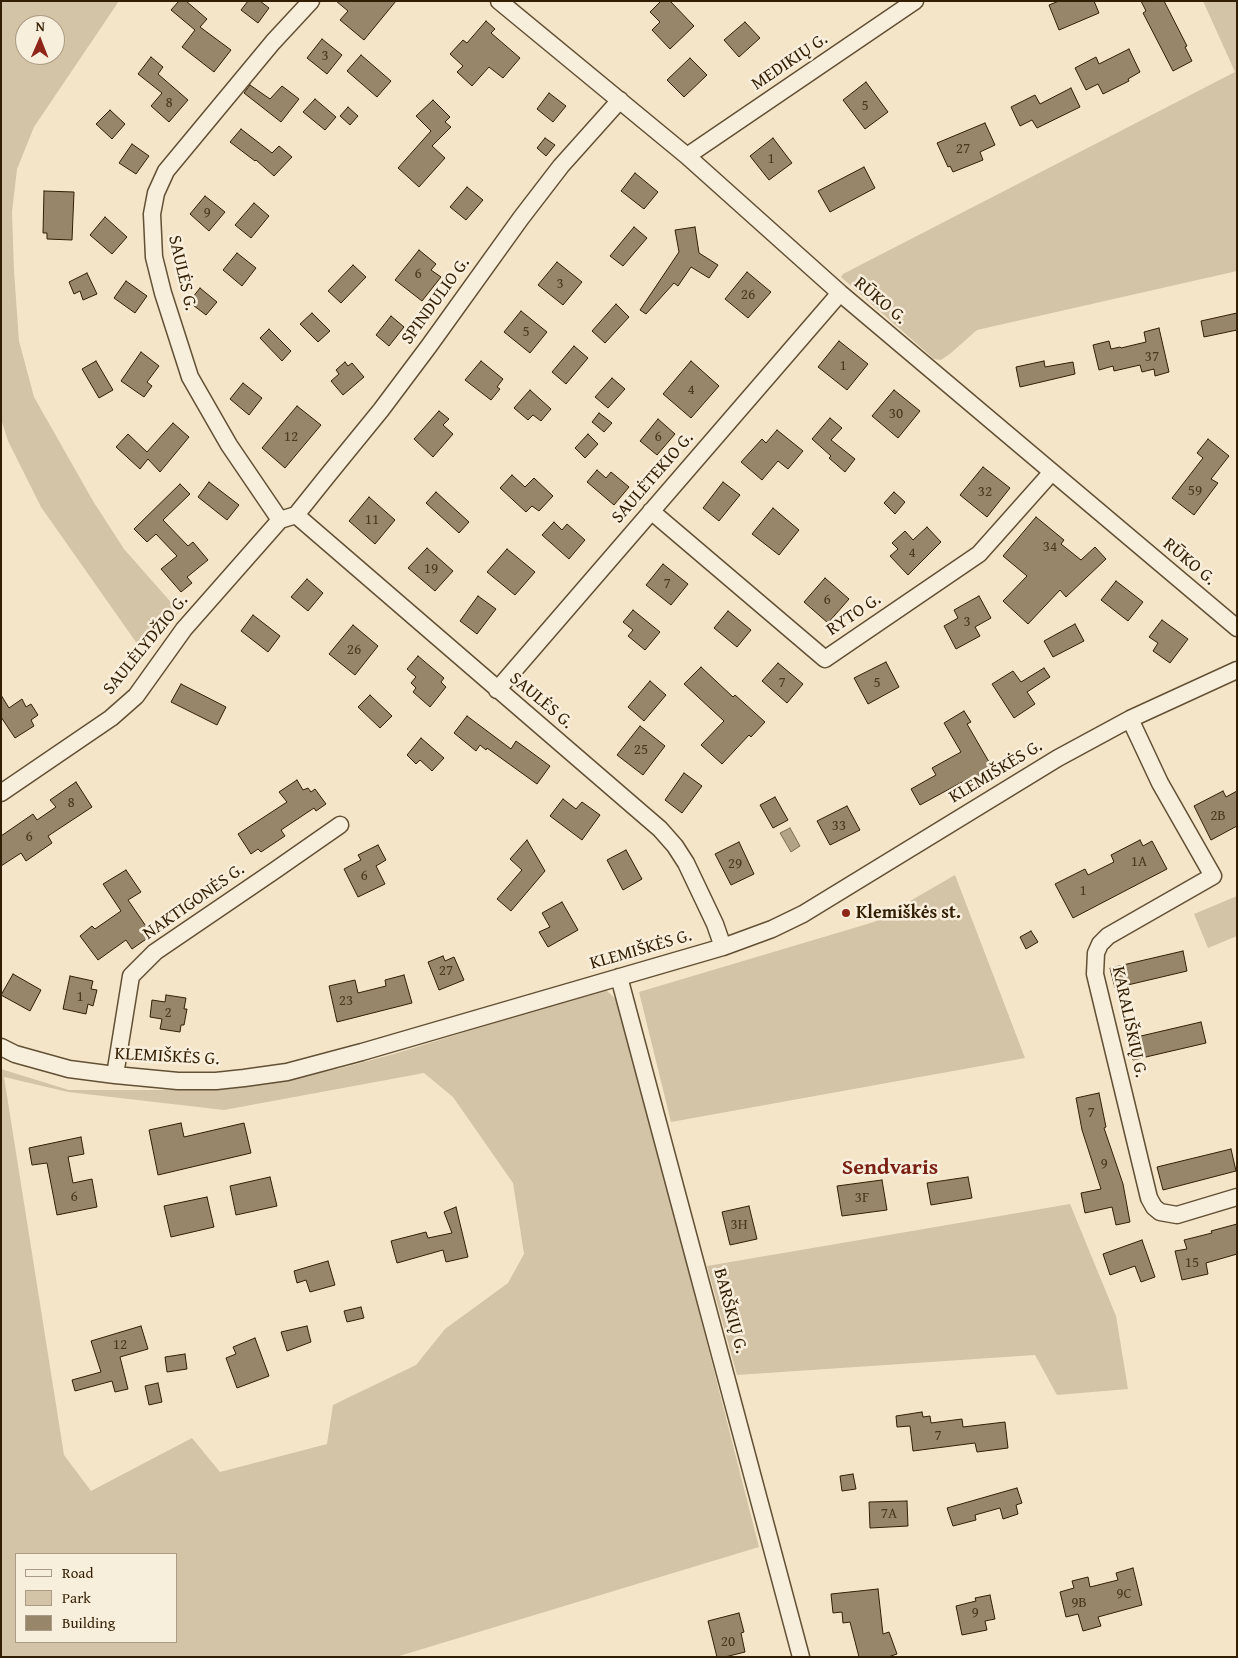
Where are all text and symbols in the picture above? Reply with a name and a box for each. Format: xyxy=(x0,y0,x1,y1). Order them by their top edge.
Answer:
north arrow xyxy=(15,15,65,65)
text: N xyxy=(35,16,45,36)
street label: MEDIKIŲ G. xyxy=(748,29,832,95)
house number: 3 xyxy=(321,47,329,65)
house number: 8 xyxy=(165,94,173,112)
house number: 5 xyxy=(861,97,869,115)
house number: 27 xyxy=(956,140,970,158)
house number: 1 xyxy=(767,150,775,168)
house number: 9 xyxy=(203,204,211,222)
street label: SAULĖS G. xyxy=(163,233,201,313)
street label: SPINDULIO G. xyxy=(397,253,475,349)
house number: 6 xyxy=(414,265,422,283)
street label: RŪKO G. xyxy=(849,273,911,329)
house number: 3 xyxy=(556,275,564,293)
house number: 26 xyxy=(741,286,755,304)
house number: 5 xyxy=(522,323,530,341)
house number: 37 xyxy=(1145,348,1159,366)
house number: 1 xyxy=(839,357,847,375)
house number: 4 xyxy=(687,381,695,399)
house number: 30 xyxy=(889,405,903,423)
house number: 12 xyxy=(284,428,298,446)
street label: SAULĖTEKIO G. xyxy=(607,428,699,528)
house number: 6 xyxy=(654,428,662,446)
house number: 59 xyxy=(1188,482,1202,500)
house number: 32 xyxy=(978,483,992,501)
house number: 11 xyxy=(365,511,379,529)
street label: RŪKO G. xyxy=(1158,534,1220,590)
house number: 34 xyxy=(1043,538,1057,556)
house number: 4 xyxy=(908,544,916,562)
house number: 19 xyxy=(424,560,438,578)
house number: 7 xyxy=(663,575,671,593)
street label: RYTO G. xyxy=(823,589,885,641)
street label: SAULĖLYDŽIO G. xyxy=(99,590,193,700)
house number: 6 xyxy=(823,591,831,609)
house number: 3 xyxy=(963,613,971,631)
house number: 26 xyxy=(347,641,361,659)
street label: SAULĖS G. xyxy=(505,668,577,734)
house number: 7 xyxy=(778,674,786,692)
house number: 5 xyxy=(873,674,881,692)
street label: KLEMIŠKĖS G. xyxy=(945,736,1047,808)
house number: 25 xyxy=(634,741,648,759)
house number: 8 xyxy=(67,794,75,812)
house number: 2B xyxy=(1210,807,1226,825)
house number: 33 xyxy=(832,817,846,835)
house number: 6 xyxy=(25,828,33,846)
house number: 1A xyxy=(1131,853,1147,871)
house number: 29 xyxy=(728,855,742,873)
street label: NAKTIGONĖS G. xyxy=(139,859,249,945)
house number: 6 xyxy=(360,867,368,885)
house number: 1 xyxy=(1079,882,1087,900)
place label: Klemiškės st. xyxy=(856,902,961,924)
marker: Klemiškės st. xyxy=(840,907,852,919)
street label: KLEMIŠKĖS G. xyxy=(588,925,694,975)
house number: 27 xyxy=(439,962,453,980)
street label: KARALIŠKIŲ G. xyxy=(1107,965,1151,1079)
house number: 1 xyxy=(76,988,84,1006)
house number: 23 xyxy=(339,992,353,1010)
house number: 2 xyxy=(164,1004,172,1022)
street label: KLEMIŠKĖS G. xyxy=(114,1043,220,1071)
house number: 7 xyxy=(1087,1104,1095,1122)
district label: Sendvaris xyxy=(842,1155,938,1181)
house number: 9 xyxy=(1100,1155,1108,1173)
house number: 6 xyxy=(70,1188,78,1206)
house number: 3F xyxy=(855,1189,869,1207)
house number: 3H xyxy=(730,1216,748,1234)
house number: 15 xyxy=(1185,1254,1199,1272)
street label: BARŠKIŲ G. xyxy=(708,1266,752,1356)
house number: 12 xyxy=(113,1336,127,1354)
house number: 7 xyxy=(934,1427,942,1445)
house number: 7A xyxy=(881,1505,897,1523)
legend xyxy=(15,1553,178,1643)
text: Road xyxy=(62,1562,93,1583)
house number: 9C xyxy=(1116,1585,1132,1603)
text: Park xyxy=(62,1587,91,1608)
house number: 9B xyxy=(1071,1594,1087,1612)
house number: 9 xyxy=(971,1604,979,1622)
text: Building xyxy=(62,1612,115,1633)
house number: 20 xyxy=(721,1633,735,1651)

